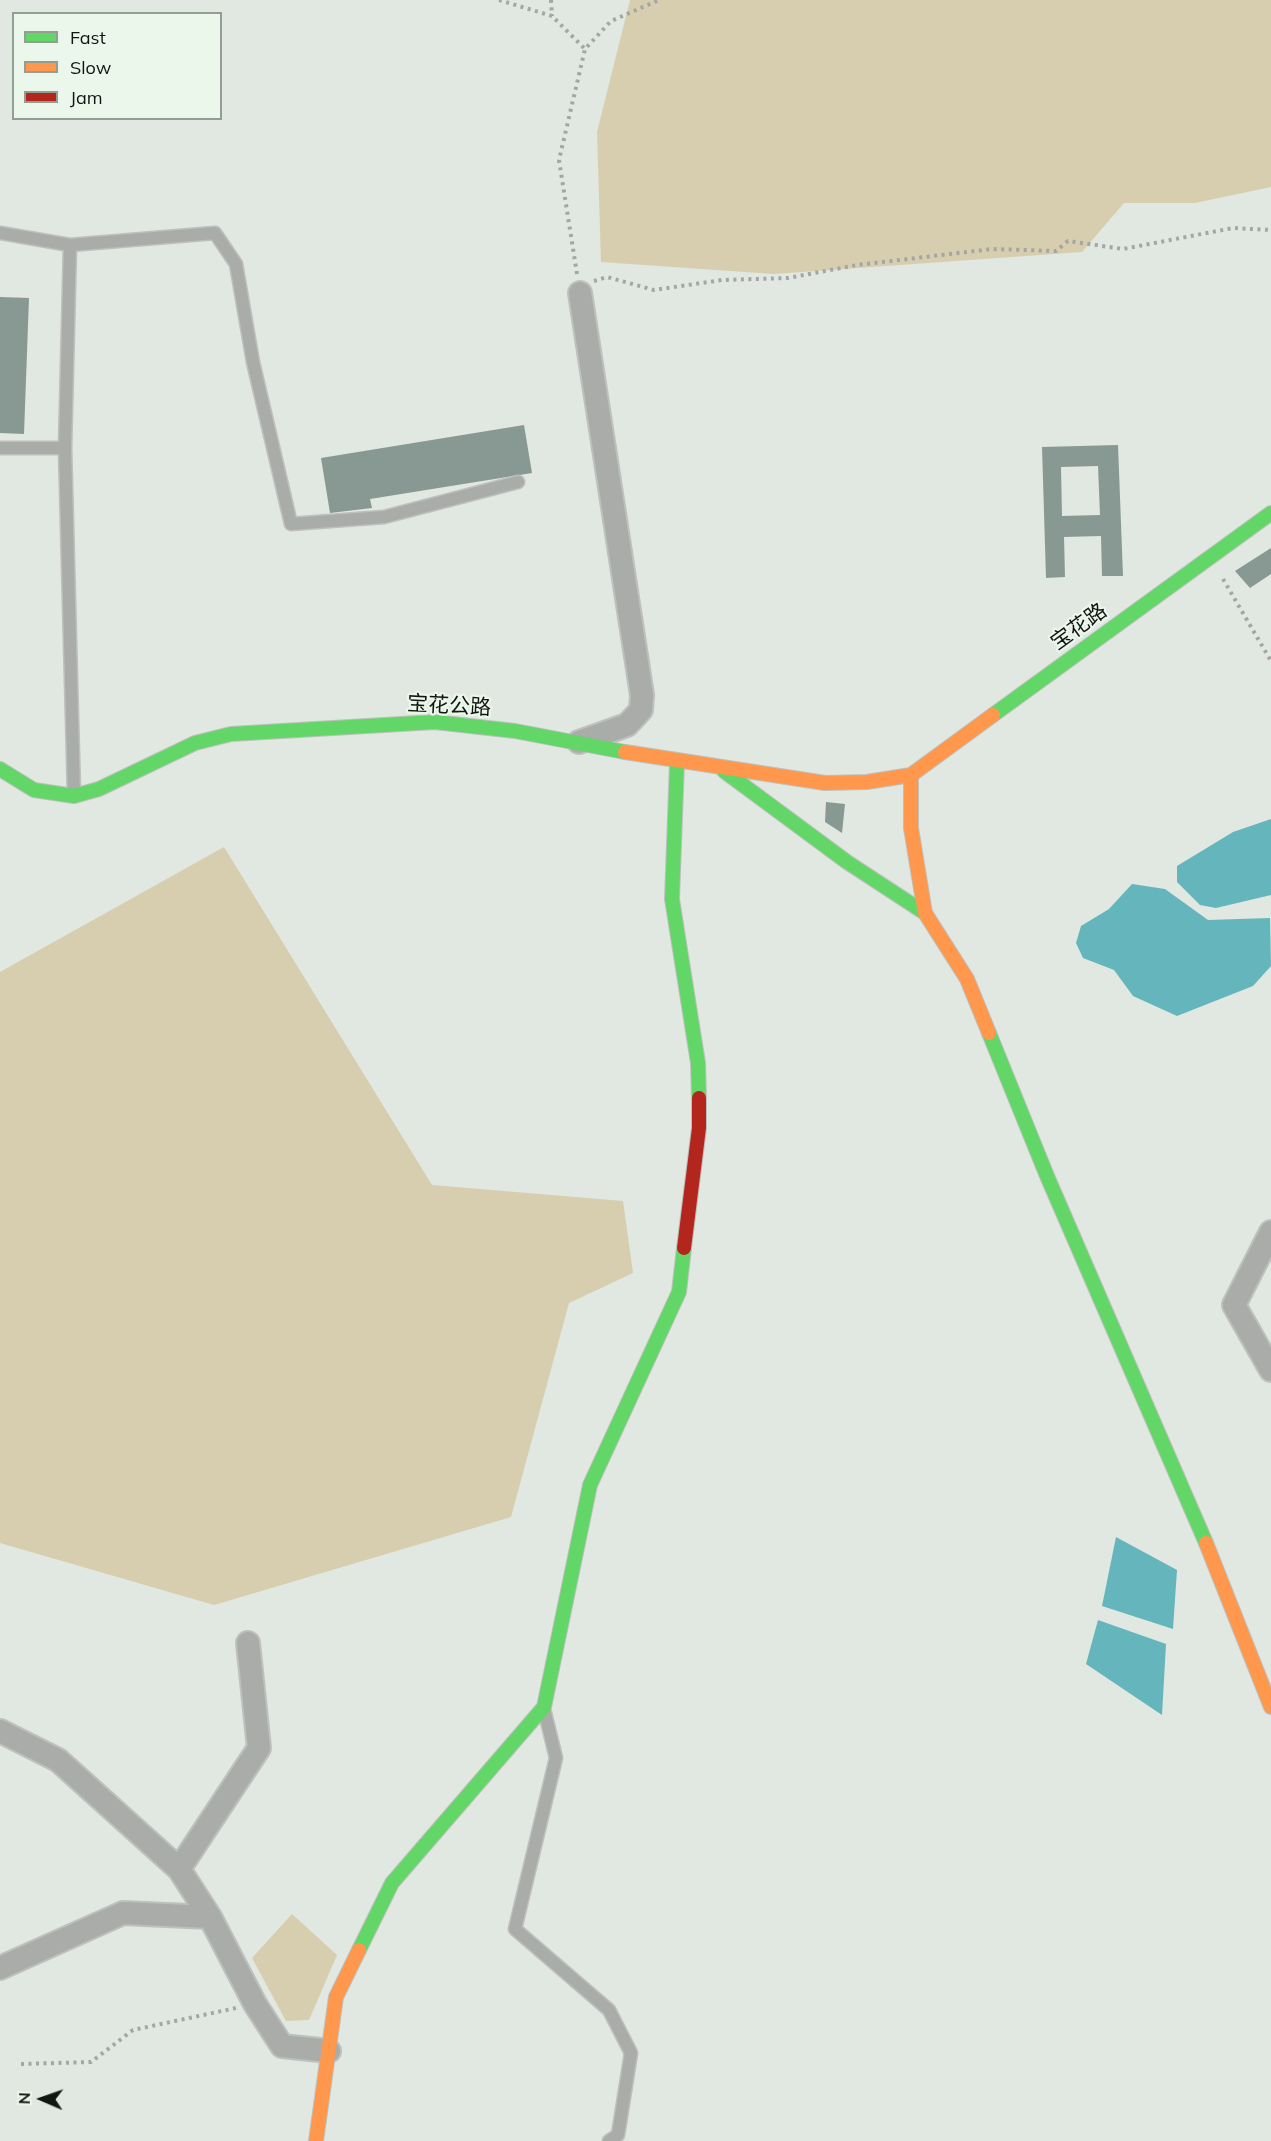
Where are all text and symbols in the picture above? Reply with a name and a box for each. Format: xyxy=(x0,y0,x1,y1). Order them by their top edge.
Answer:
legend xyxy=(12,12,222,120)
text: Fast xyxy=(70,26,106,49)
text: Slow xyxy=(70,56,111,79)
text: Jam xyxy=(70,86,103,109)
street label: 宝花路 xyxy=(1046,598,1112,656)
street label: 宝花公路 xyxy=(406,691,492,721)
north arrow xyxy=(12,2069,72,2129)
text: N xyxy=(14,2092,34,2105)

